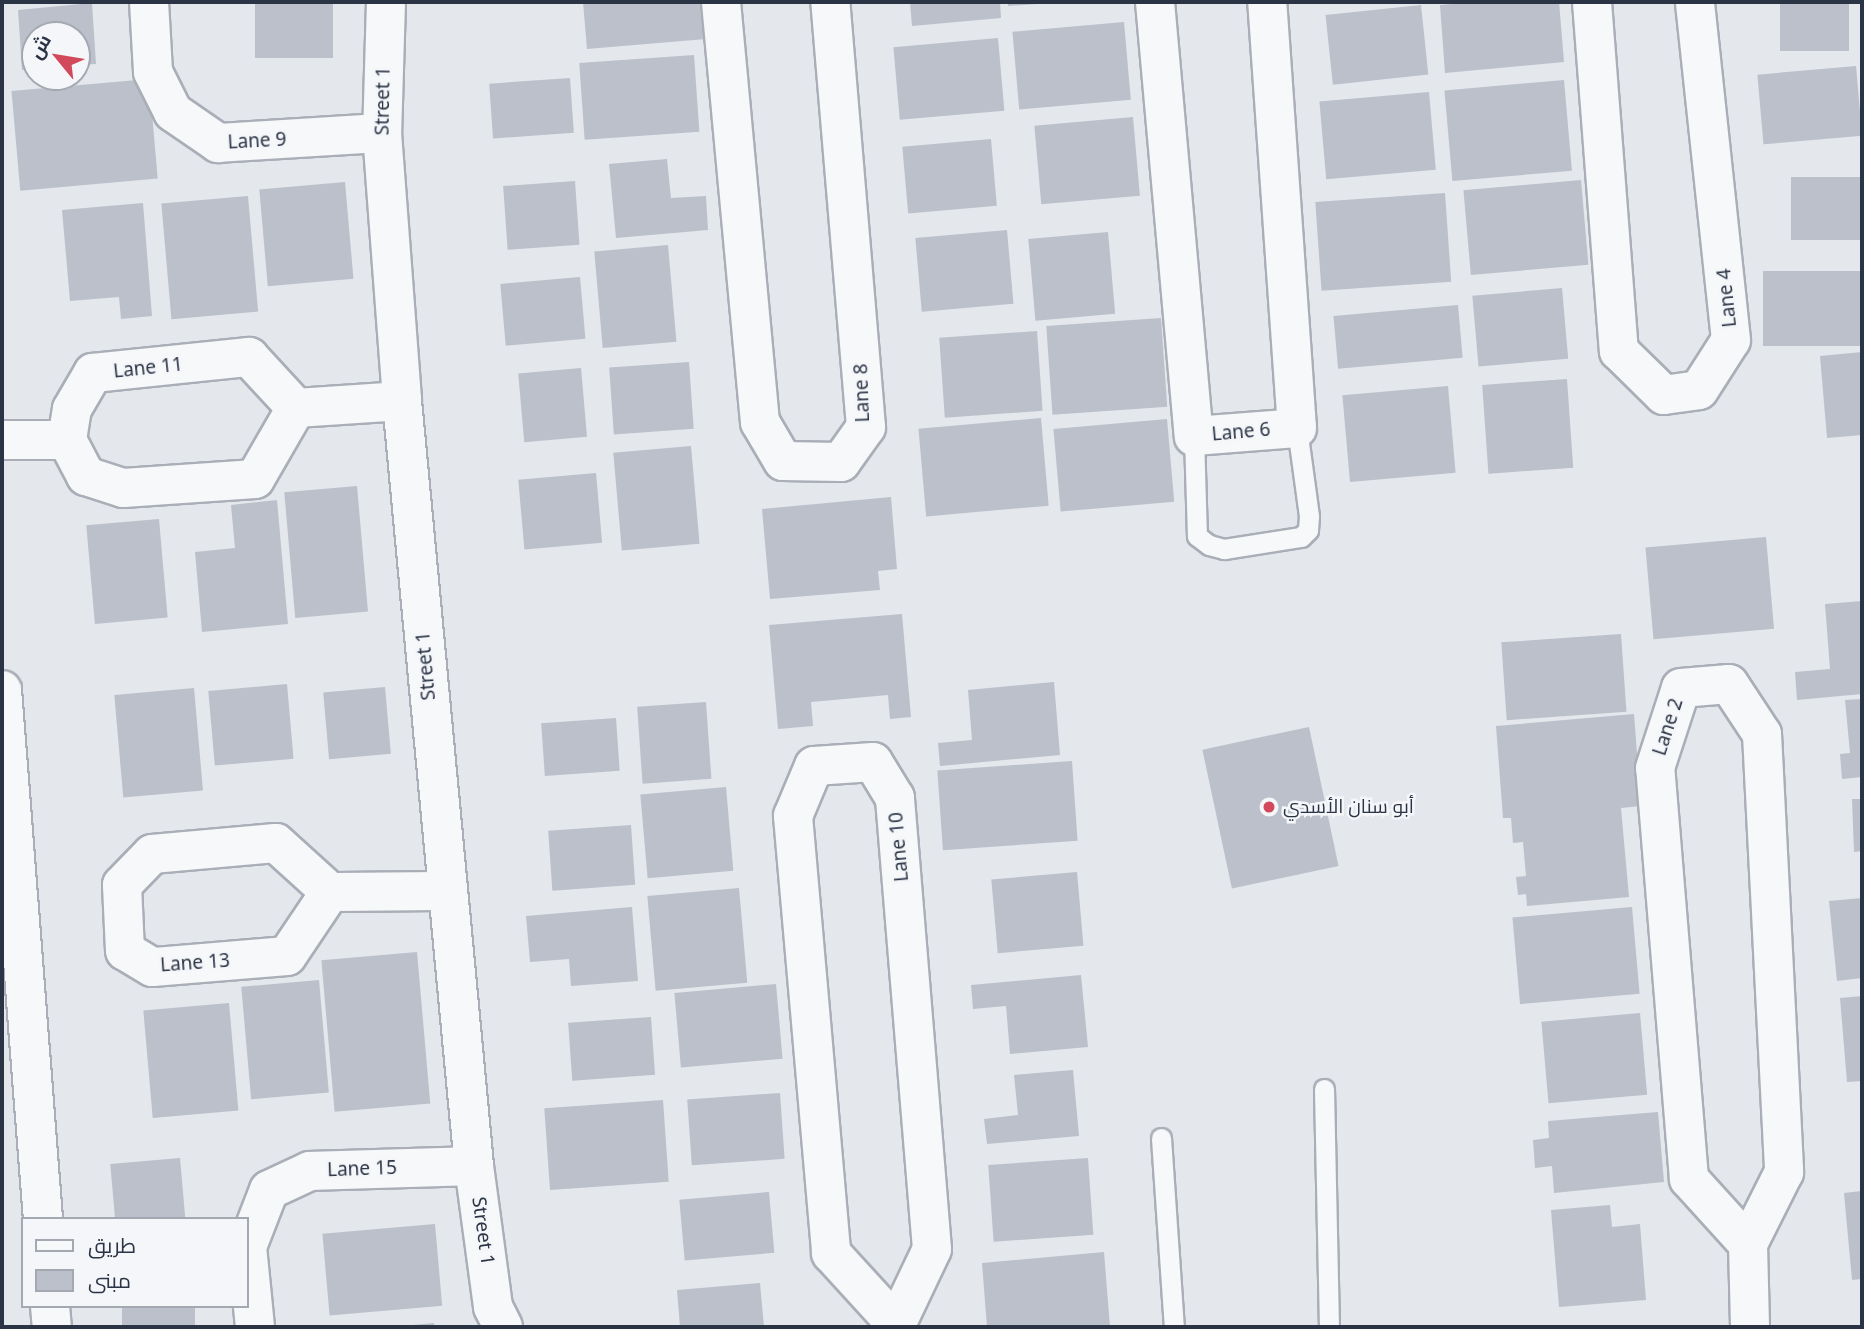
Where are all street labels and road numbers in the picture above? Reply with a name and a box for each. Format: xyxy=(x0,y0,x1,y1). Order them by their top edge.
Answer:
street label: Street 1 xyxy=(371,66,395,136)
street label: Lane 9 xyxy=(227,128,287,154)
street label: Lane 4 xyxy=(1713,268,1741,328)
street label: Lane 11 xyxy=(112,353,184,383)
street label: Lane 8 xyxy=(850,363,874,423)
street label: Lane 6 xyxy=(1211,418,1271,446)
street label: Street 1 xyxy=(412,631,440,701)
street label: Lane 2 xyxy=(1648,695,1688,759)
street label: Lane 10 xyxy=(885,811,913,883)
street label: Lane 13 xyxy=(159,949,231,977)
street label: Lane 15 xyxy=(327,1156,397,1182)
street label: Street 1 xyxy=(467,1195,499,1267)

